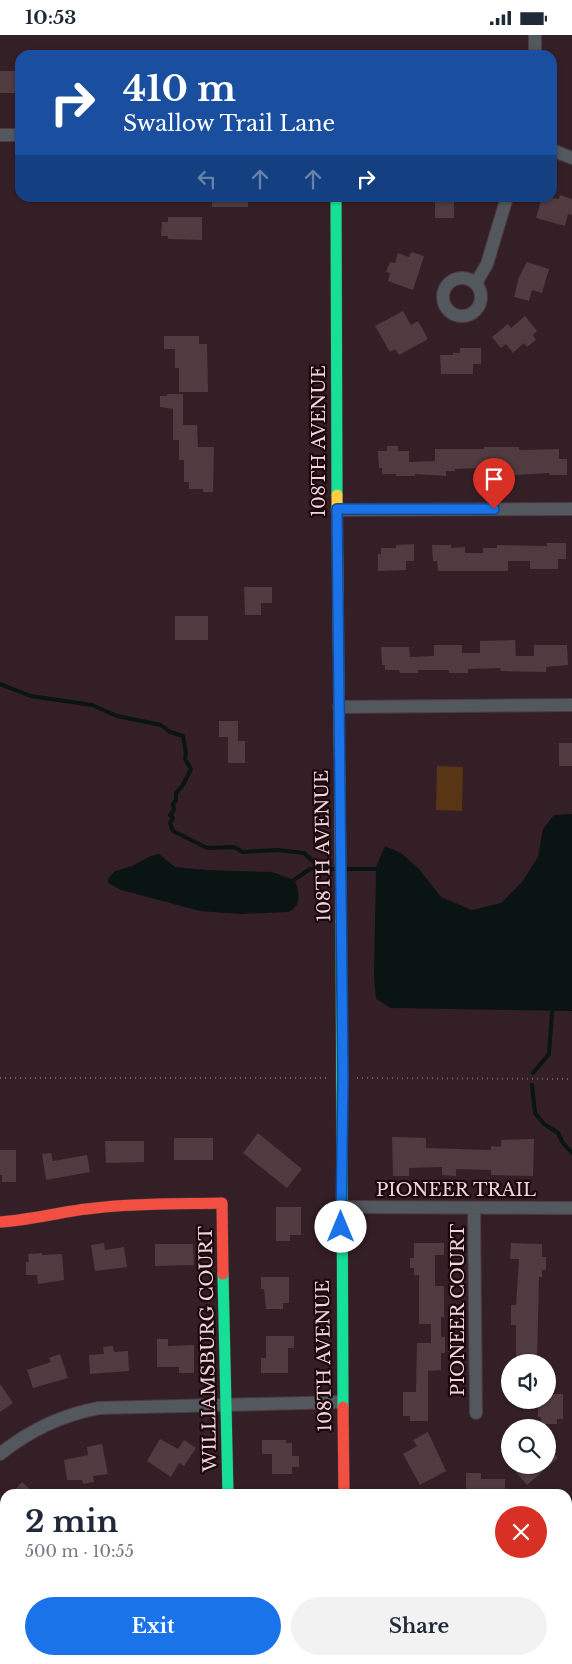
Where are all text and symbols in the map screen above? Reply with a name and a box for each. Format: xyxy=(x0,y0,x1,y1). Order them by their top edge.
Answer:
text: 10:53 xyxy=(25,6,76,29)
text: 410 m xyxy=(123,67,236,110)
icon: right xyxy=(40,70,105,135)
text: Swallow Trail Lane xyxy=(123,110,335,137)
icon: left xyxy=(193,165,221,193)
icon: ahead xyxy=(246,165,274,193)
icon: ahead xyxy=(299,165,327,193)
icon: right xyxy=(352,165,380,193)
street label: 108TH AVENUE xyxy=(308,365,330,517)
pin xyxy=(473,458,515,509)
icon: arrive xyxy=(480,465,508,493)
street label: 108TH AVENUE xyxy=(311,770,335,922)
street label: PIONEER TRAIL xyxy=(376,1179,536,1201)
position arrow xyxy=(314,1200,366,1252)
street label: PIONEER COURT xyxy=(447,1223,469,1396)
street label: WILLIAMSBURG COURT xyxy=(195,1225,221,1473)
street label: 108TH AVENUE xyxy=(312,1280,336,1432)
map controls xyxy=(501,1354,556,1474)
button: sound xyxy=(501,1354,556,1409)
button: search xyxy=(501,1419,556,1474)
text: 2 min xyxy=(25,1503,118,1540)
button: close xyxy=(495,1506,547,1558)
text: 500 m · 10:55 xyxy=(25,1541,134,1561)
button: Exit xyxy=(25,1597,281,1655)
button: Share xyxy=(291,1597,547,1655)

